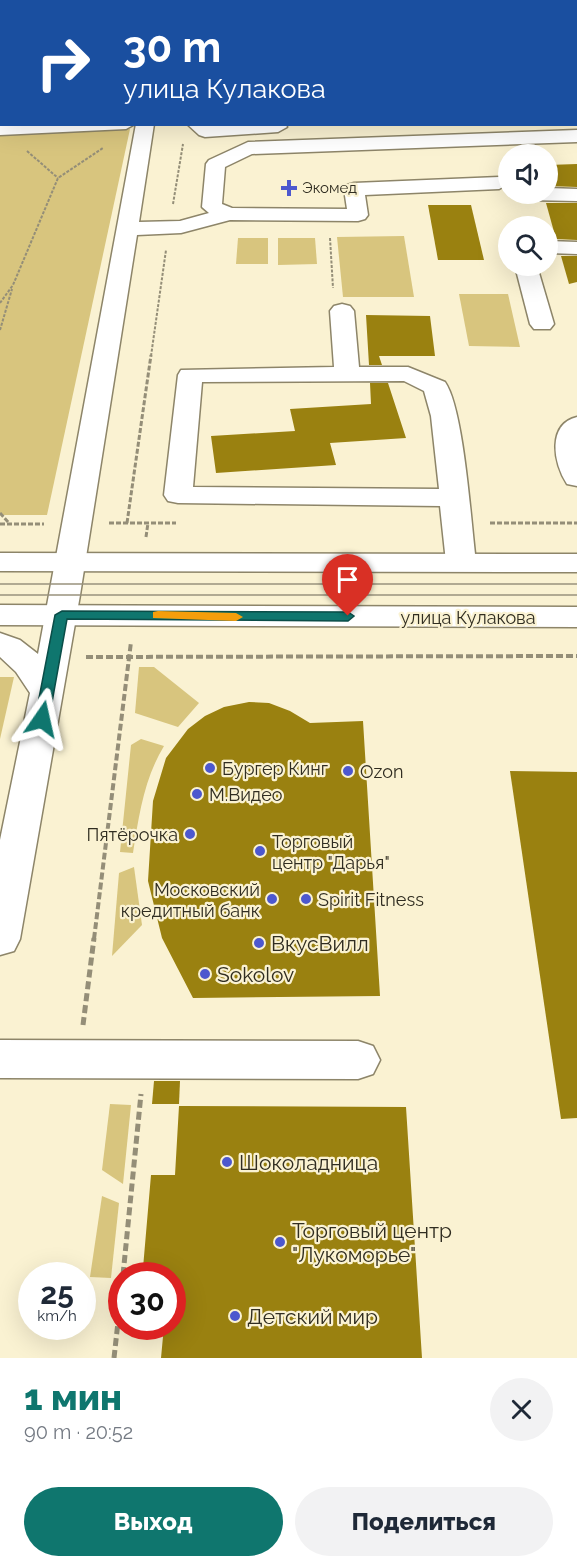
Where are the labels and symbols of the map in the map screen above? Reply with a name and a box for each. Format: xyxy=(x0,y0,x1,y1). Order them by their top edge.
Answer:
marker: Экомед xyxy=(280,179,298,197)
place label: Экомед xyxy=(302,179,357,197)
pin xyxy=(322,554,373,616)
street label: улица Кулакова xyxy=(400,607,536,628)
position arrow xyxy=(10,687,74,751)
place label: Бургер Кинг xyxy=(222,758,328,779)
marker: Бургер Кинг xyxy=(203,761,217,775)
place label: Ozon xyxy=(360,761,403,782)
marker: Ozon xyxy=(341,764,355,778)
place label: М.Видео xyxy=(209,784,283,805)
marker: М.Видео xyxy=(190,787,204,801)
place label: Пятёрочка xyxy=(86,824,178,845)
marker: Пятёрочка xyxy=(183,827,197,841)
place label: Торговый центр "Дарья" xyxy=(272,831,390,873)
marker: Торговый центр "Дарья" xyxy=(253,844,267,858)
place label: Московский кредитный банк xyxy=(121,879,260,921)
place label: Spirit Fitness xyxy=(318,889,424,910)
marker: Московский кредитный банк xyxy=(265,892,279,906)
marker: Spirit Fitness xyxy=(299,892,313,906)
place label: ВкусВилл xyxy=(271,931,369,956)
marker: ВкусВилл xyxy=(252,936,266,950)
place label: Sokolov xyxy=(217,962,294,987)
marker: Sokolov xyxy=(198,967,212,981)
place label: Шоколадница xyxy=(239,1150,378,1175)
marker: Шоколадница xyxy=(220,1155,234,1169)
place label: Торговый центр "Лукоморье" xyxy=(292,1218,452,1267)
marker: Торговый центр "Лукоморье" xyxy=(273,1235,287,1249)
speed limit sign: 30 xyxy=(108,1262,186,1340)
place label: Детский мир xyxy=(247,1304,378,1329)
marker: Детский мир xyxy=(228,1309,242,1323)

